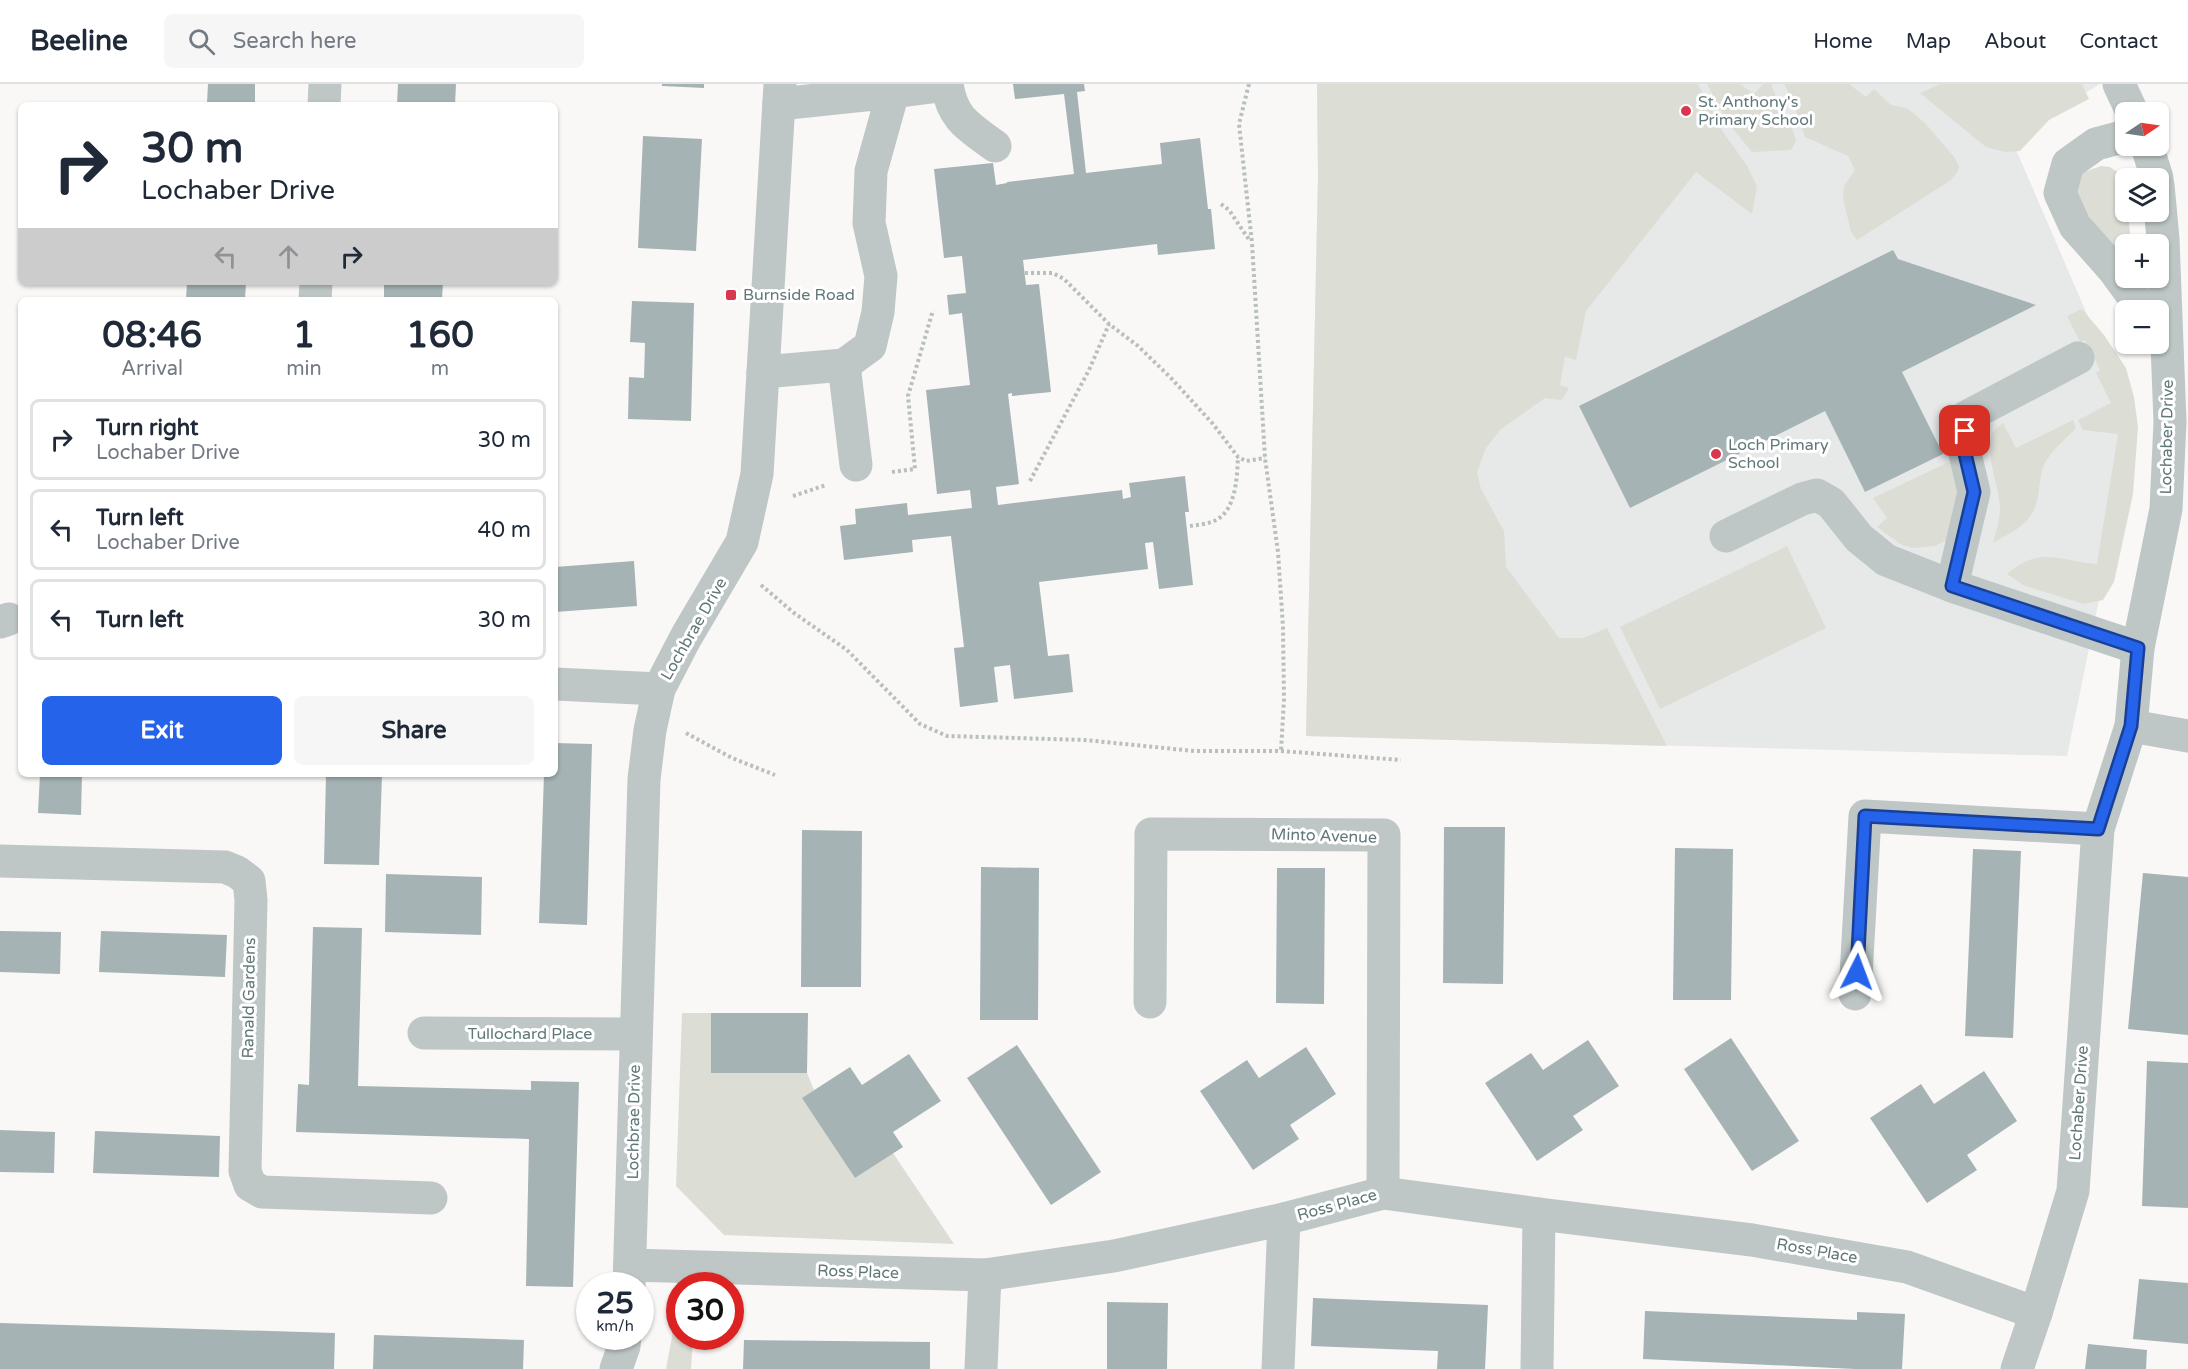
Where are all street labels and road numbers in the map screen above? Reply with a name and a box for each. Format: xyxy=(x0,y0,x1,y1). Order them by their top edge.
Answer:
street label: Lochaber Drive xyxy=(2156,379,2178,495)
street label: Lochbrae Drive xyxy=(657,574,731,684)
street label: Minto Avenue xyxy=(1271,824,1377,848)
street label: Ranald Gardens xyxy=(238,937,260,1059)
street label: Tullochard Place xyxy=(468,1024,592,1044)
street label: Lochaber Drive xyxy=(2065,1045,2093,1161)
street label: Lochbrae Drive xyxy=(623,1064,645,1180)
street label: Ross Place xyxy=(1295,1185,1379,1225)
street label: Ross Place xyxy=(1775,1234,1859,1268)
street label: Ross Place xyxy=(817,1261,899,1283)

